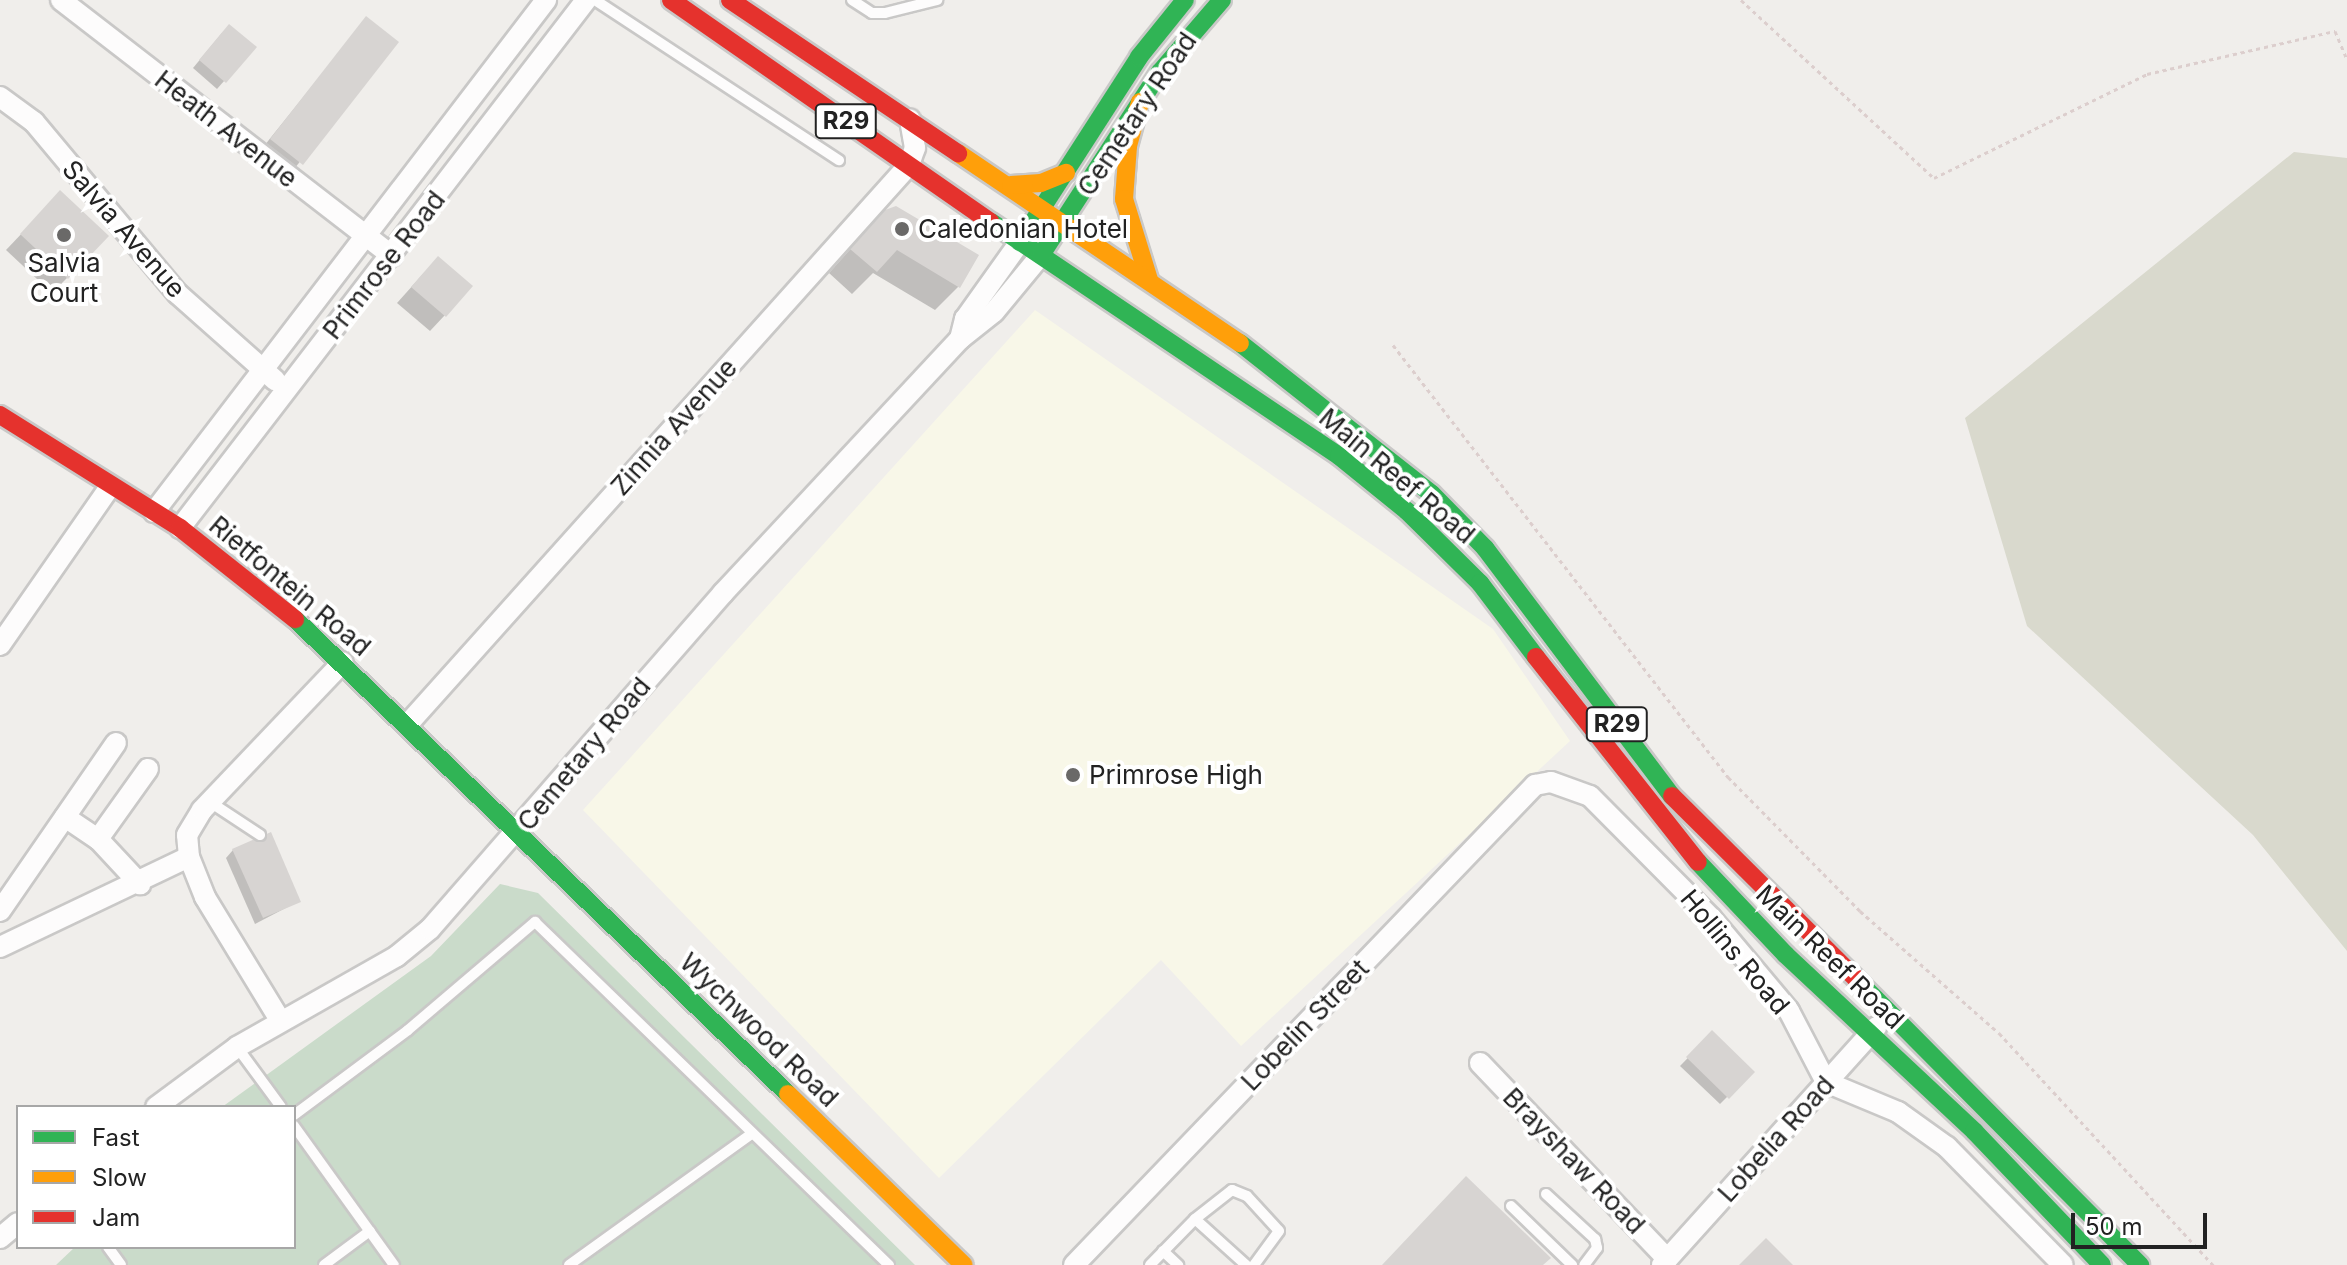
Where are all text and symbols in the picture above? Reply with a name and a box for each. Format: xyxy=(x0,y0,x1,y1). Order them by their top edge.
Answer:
street label: Cemetary Road xyxy=(1071,26,1203,202)
street label: Heath Avenue xyxy=(149,64,303,194)
road number: R29 xyxy=(814,101,878,141)
street label: Salvia Avenue xyxy=(56,154,192,304)
street label: Primrose Road xyxy=(316,185,452,345)
place label: Caledonian Hotel xyxy=(918,213,1128,245)
marker: Caledonian Hotel xyxy=(893,220,911,238)
marker: Salvia Court xyxy=(55,226,73,244)
place label: Salvia Court xyxy=(27,247,101,308)
street label: Zinnia Avenue xyxy=(605,352,743,502)
street label: Main Reef Road xyxy=(1313,402,1481,550)
street label: Rietfontein Road xyxy=(203,509,377,663)
street label: Cemetary Road xyxy=(511,671,657,837)
road number: R29 xyxy=(1585,704,1649,744)
place label: Primrose High xyxy=(1089,759,1263,791)
marker: Primrose High xyxy=(1064,766,1082,784)
street label: Main Reef Road xyxy=(1750,879,1910,1035)
street label: Hollins Road xyxy=(1674,883,1796,1021)
street label: Wychwood Road xyxy=(673,947,845,1113)
street label: Lobelin Street xyxy=(1235,953,1375,1097)
street label: Lobelia Road xyxy=(1711,1070,1841,1208)
street label: Brayshaw Road xyxy=(1497,1082,1651,1240)
legend xyxy=(16,1105,296,1249)
text: Fast xyxy=(92,1123,140,1152)
text: Slow xyxy=(92,1163,147,1192)
scale bar xyxy=(2075,1197,2211,1247)
text: Jam xyxy=(92,1203,140,1232)
text: 50 m xyxy=(2085,1212,2143,1241)

